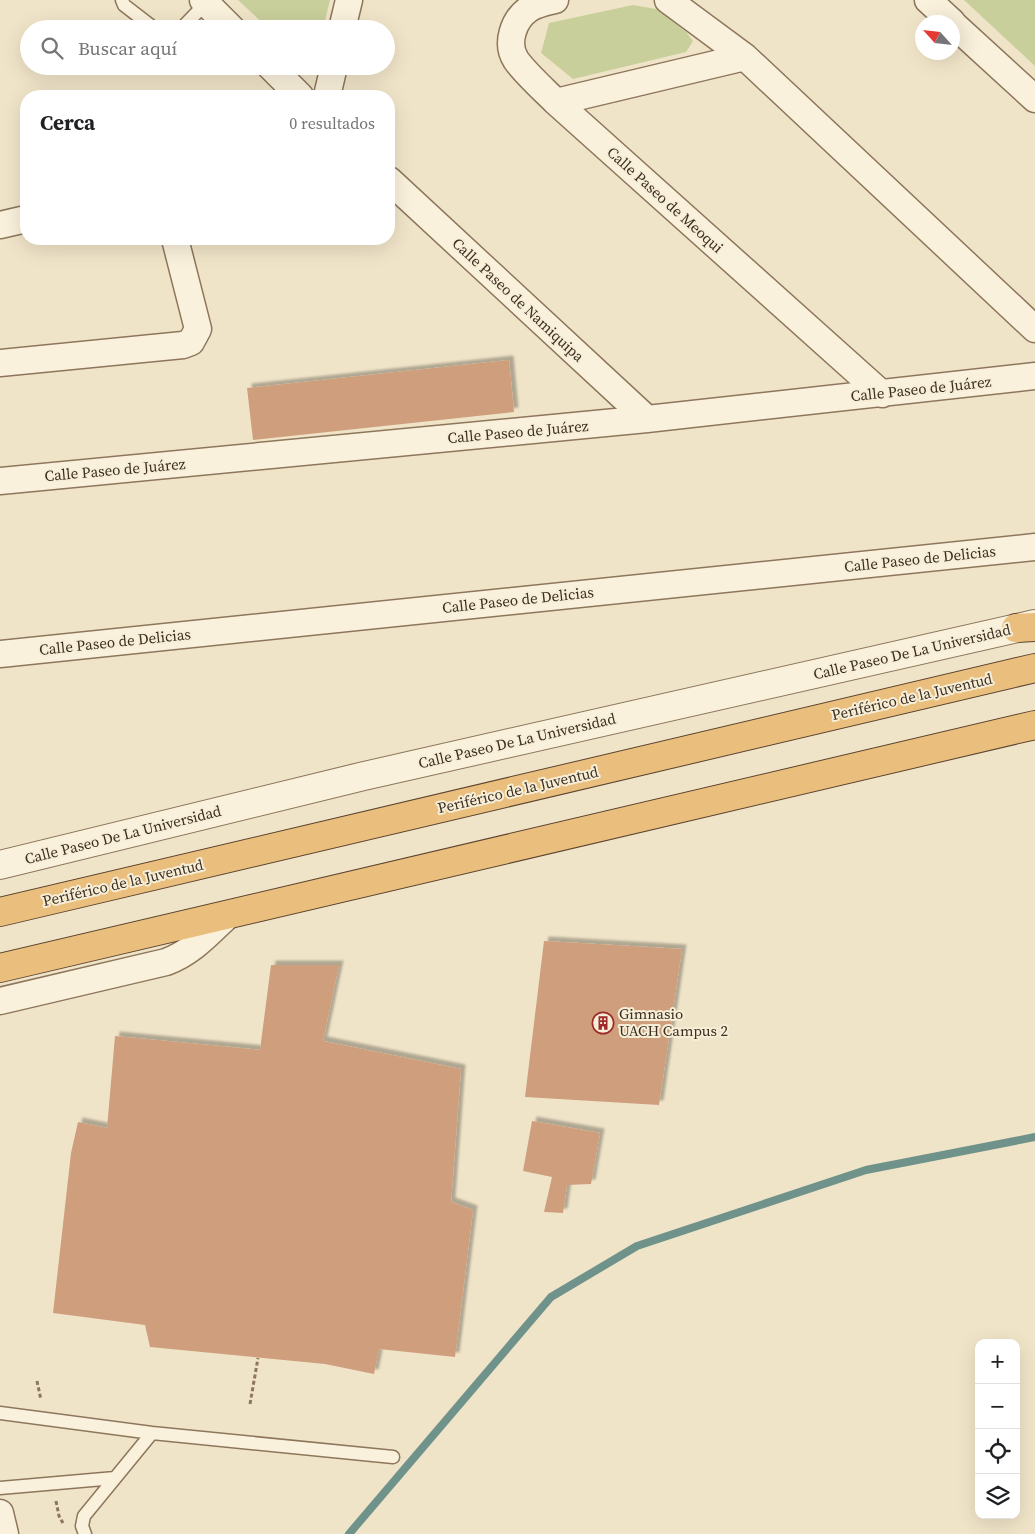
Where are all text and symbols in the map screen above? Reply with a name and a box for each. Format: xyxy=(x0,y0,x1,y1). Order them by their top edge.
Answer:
north arrow xyxy=(915,15,960,60)
search box xyxy=(20,20,395,75)
icon: search xyxy=(38,34,66,62)
text: Buscar aquí xyxy=(78,35,177,61)
text: Cerca xyxy=(40,108,95,137)
text: 0 resultados xyxy=(289,112,375,134)
street label: Calle Paseo de Meoqui xyxy=(603,142,728,258)
street label: Calle Paseo de Namiquipa xyxy=(448,233,589,367)
street label: Calle Paseo de Juárez xyxy=(850,371,992,406)
street label: Calle Paseo de Juárez xyxy=(447,415,589,448)
street label: Calle Paseo de Juárez xyxy=(44,453,186,486)
street label: Calle Paseo de Delicias xyxy=(843,540,997,577)
street label: Calle Paseo de Delicias xyxy=(441,581,595,618)
street label: Calle Paseo De La Universidad xyxy=(811,618,1013,684)
street label: Calle Paseo de Delicias xyxy=(38,623,192,660)
street label: Periférico de la Juventud xyxy=(830,668,995,725)
street label: Calle Paseo De La Universidad xyxy=(416,707,618,773)
street label: Periférico de la Juventud xyxy=(436,761,601,818)
street label: Calle Paseo De La Universidad xyxy=(22,800,224,869)
street label: Periférico de la Juventud xyxy=(41,854,206,911)
place label: Gimnasio UACH Campus 2 xyxy=(619,1003,728,1041)
building icon: Gimnasio UACH Campus 2 xyxy=(591,1011,615,1035)
map controls xyxy=(975,1339,1020,1519)
button: + xyxy=(975,1339,1020,1384)
button: − xyxy=(975,1384,1020,1429)
button: locate xyxy=(975,1429,1020,1474)
button: layers xyxy=(975,1474,1020,1519)

